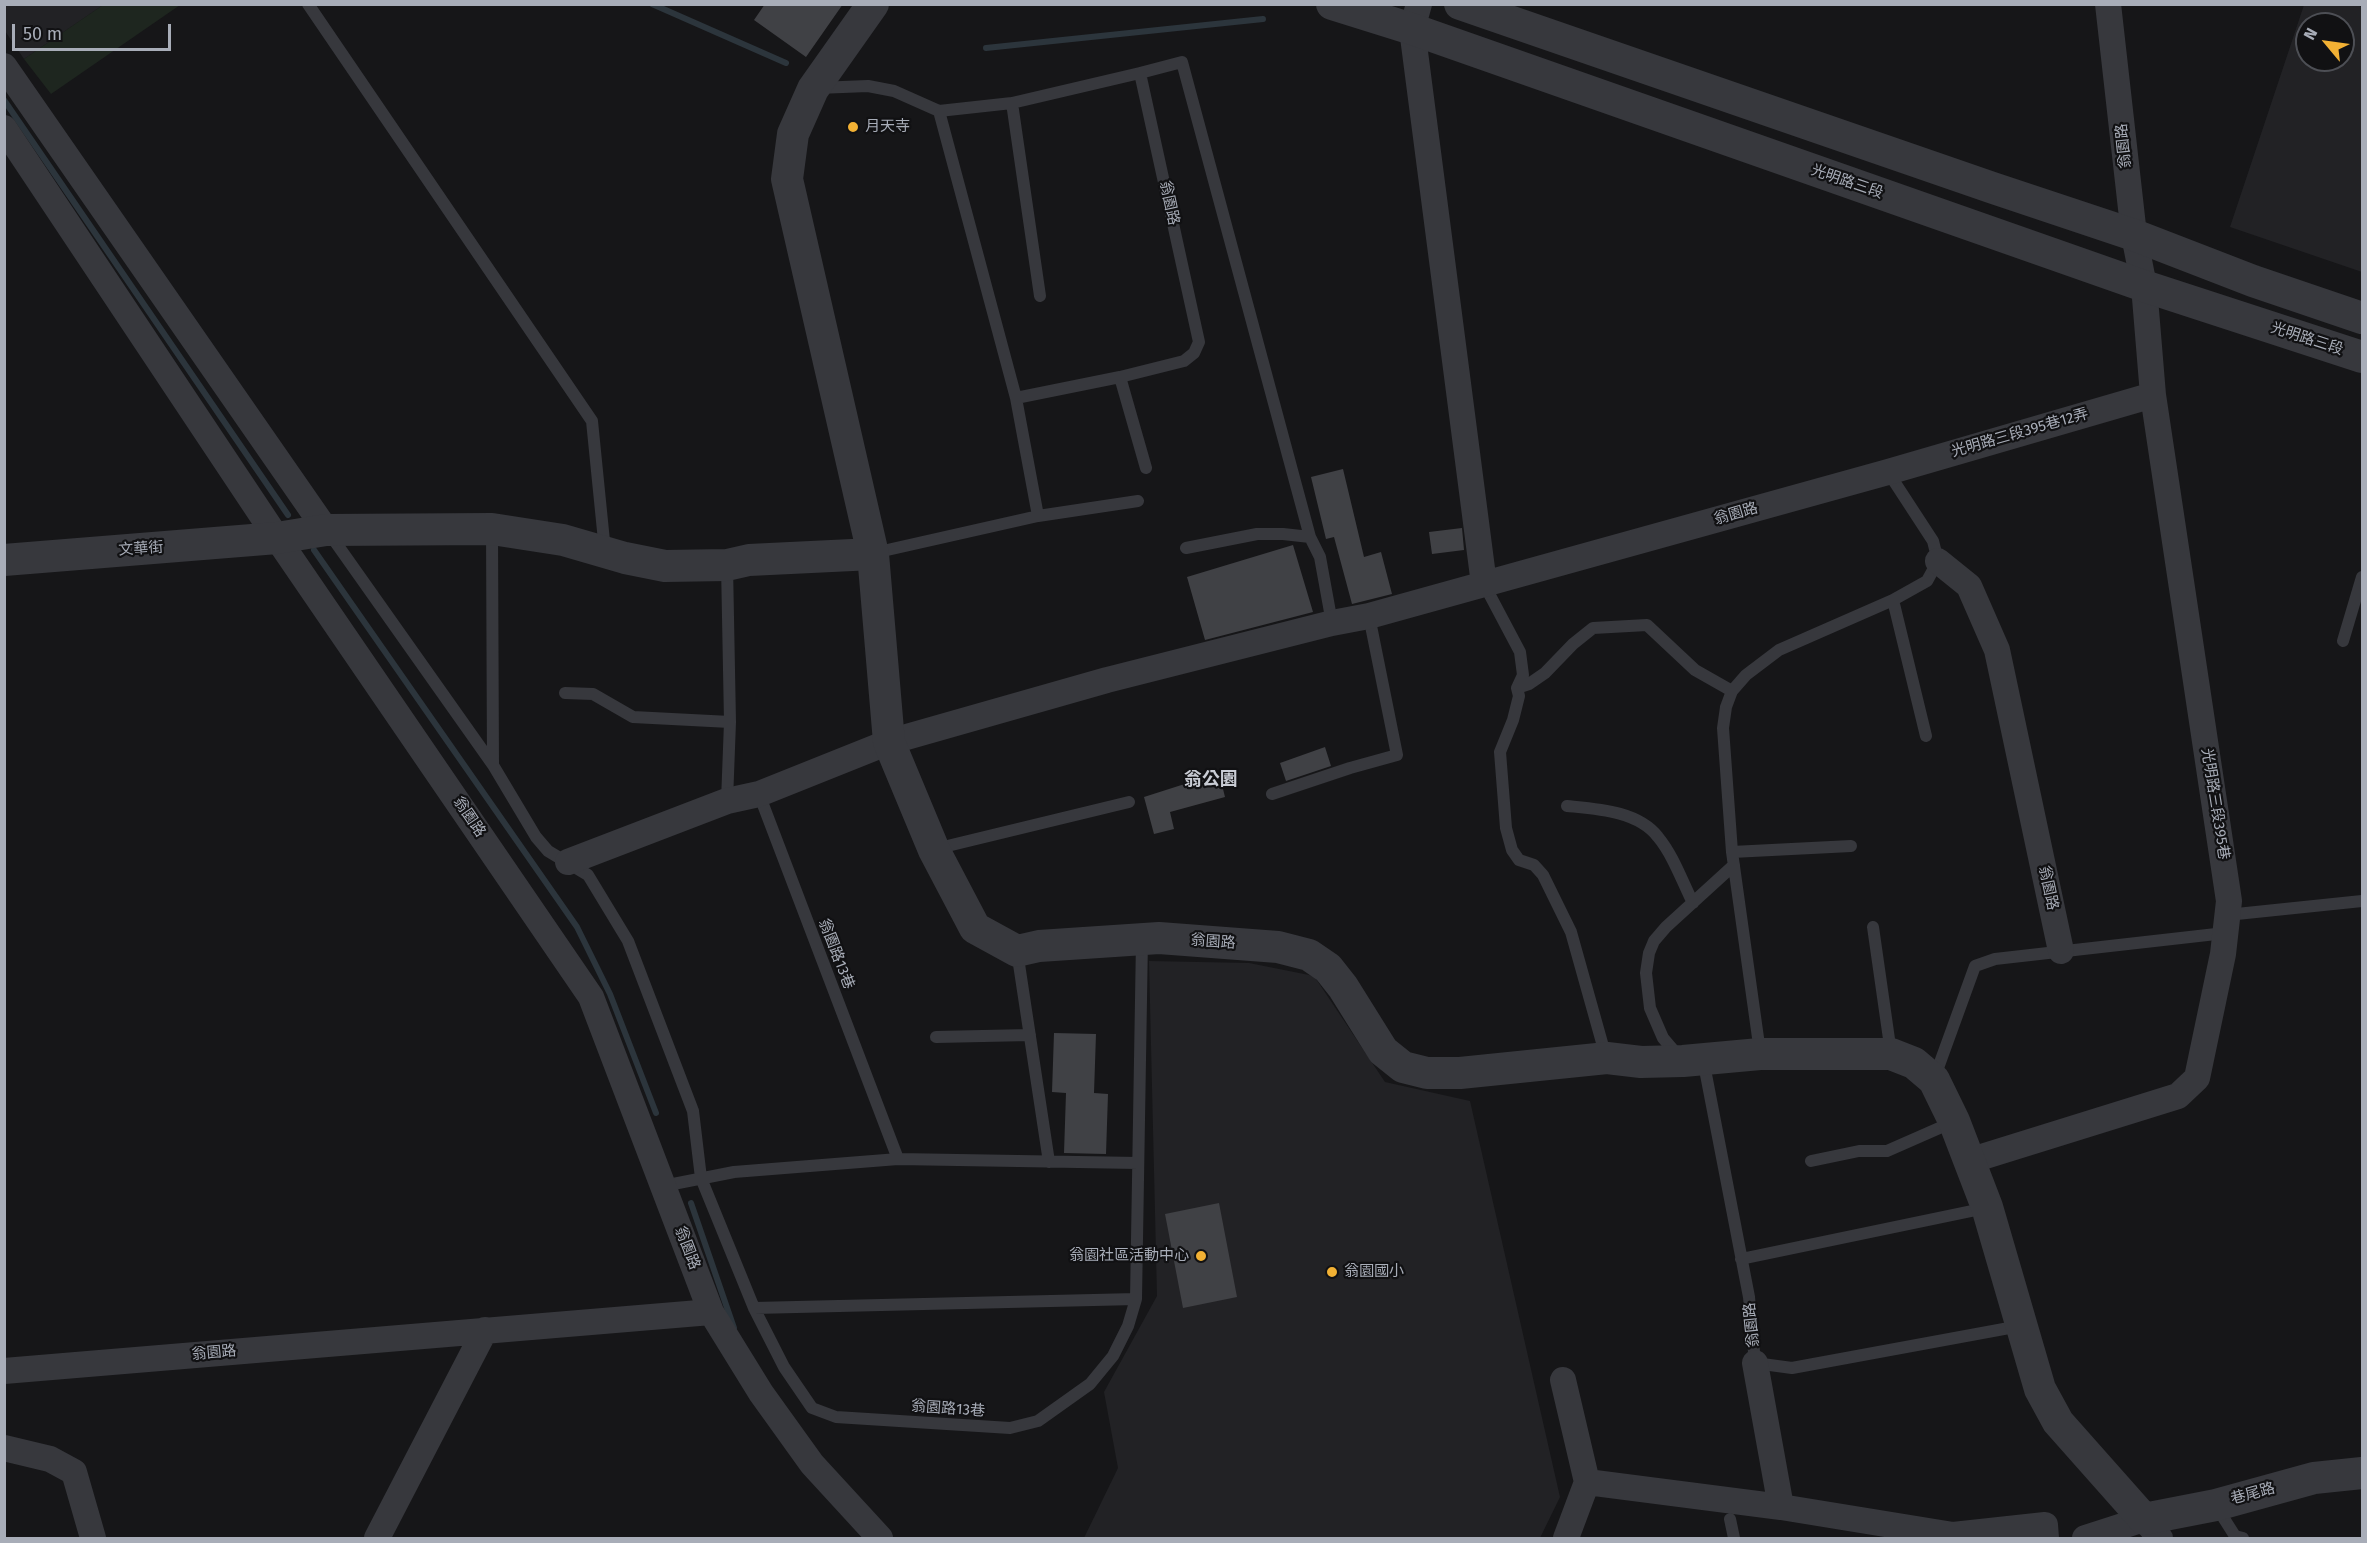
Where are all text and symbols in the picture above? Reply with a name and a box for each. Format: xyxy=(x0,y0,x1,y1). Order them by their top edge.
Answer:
scale bar xyxy=(15,12,174,50)
north arrow xyxy=(2295,12,2355,72)
text: 50 m xyxy=(23,23,62,45)
text: N xyxy=(2300,25,2321,43)
place label: 月天寺 xyxy=(865,118,910,136)
marker: 月天寺 xyxy=(846,120,860,134)
street label: 翁園路 xyxy=(2113,123,2135,169)
street label: 光明路三段 xyxy=(1809,161,1885,203)
street label: 翁園路 xyxy=(1156,179,1182,227)
street label: 光明路三段 xyxy=(2269,319,2345,359)
street label: 光明路三段395巷12弄 xyxy=(1949,405,2091,461)
street label: 翁園路 xyxy=(1712,499,1760,529)
street label: 文華街 xyxy=(118,538,164,560)
street label: 光明路三段395巷 xyxy=(2197,747,2233,861)
district label: 翁公園 xyxy=(1184,769,1238,791)
street label: 翁園路 xyxy=(449,793,489,841)
street label: 翁園路 xyxy=(2035,864,2061,912)
street label: 翁園路13巷 xyxy=(814,916,858,992)
street label: 翁園路 xyxy=(1190,931,1236,953)
street label: 翁園路 xyxy=(671,1224,703,1272)
place label: 翁園社區活動中心 xyxy=(1069,1247,1189,1265)
marker: 翁園社區活動中心 xyxy=(1194,1249,1208,1263)
place label: 翁園國小 xyxy=(1344,1263,1404,1281)
marker: 翁園國小 xyxy=(1325,1265,1339,1279)
street label: 翁園路 xyxy=(1741,1302,1763,1348)
street label: 翁園路 xyxy=(191,1342,237,1364)
street label: 翁園路13巷 xyxy=(910,1397,986,1421)
street label: 巷尾路 xyxy=(2229,1479,2277,1509)

